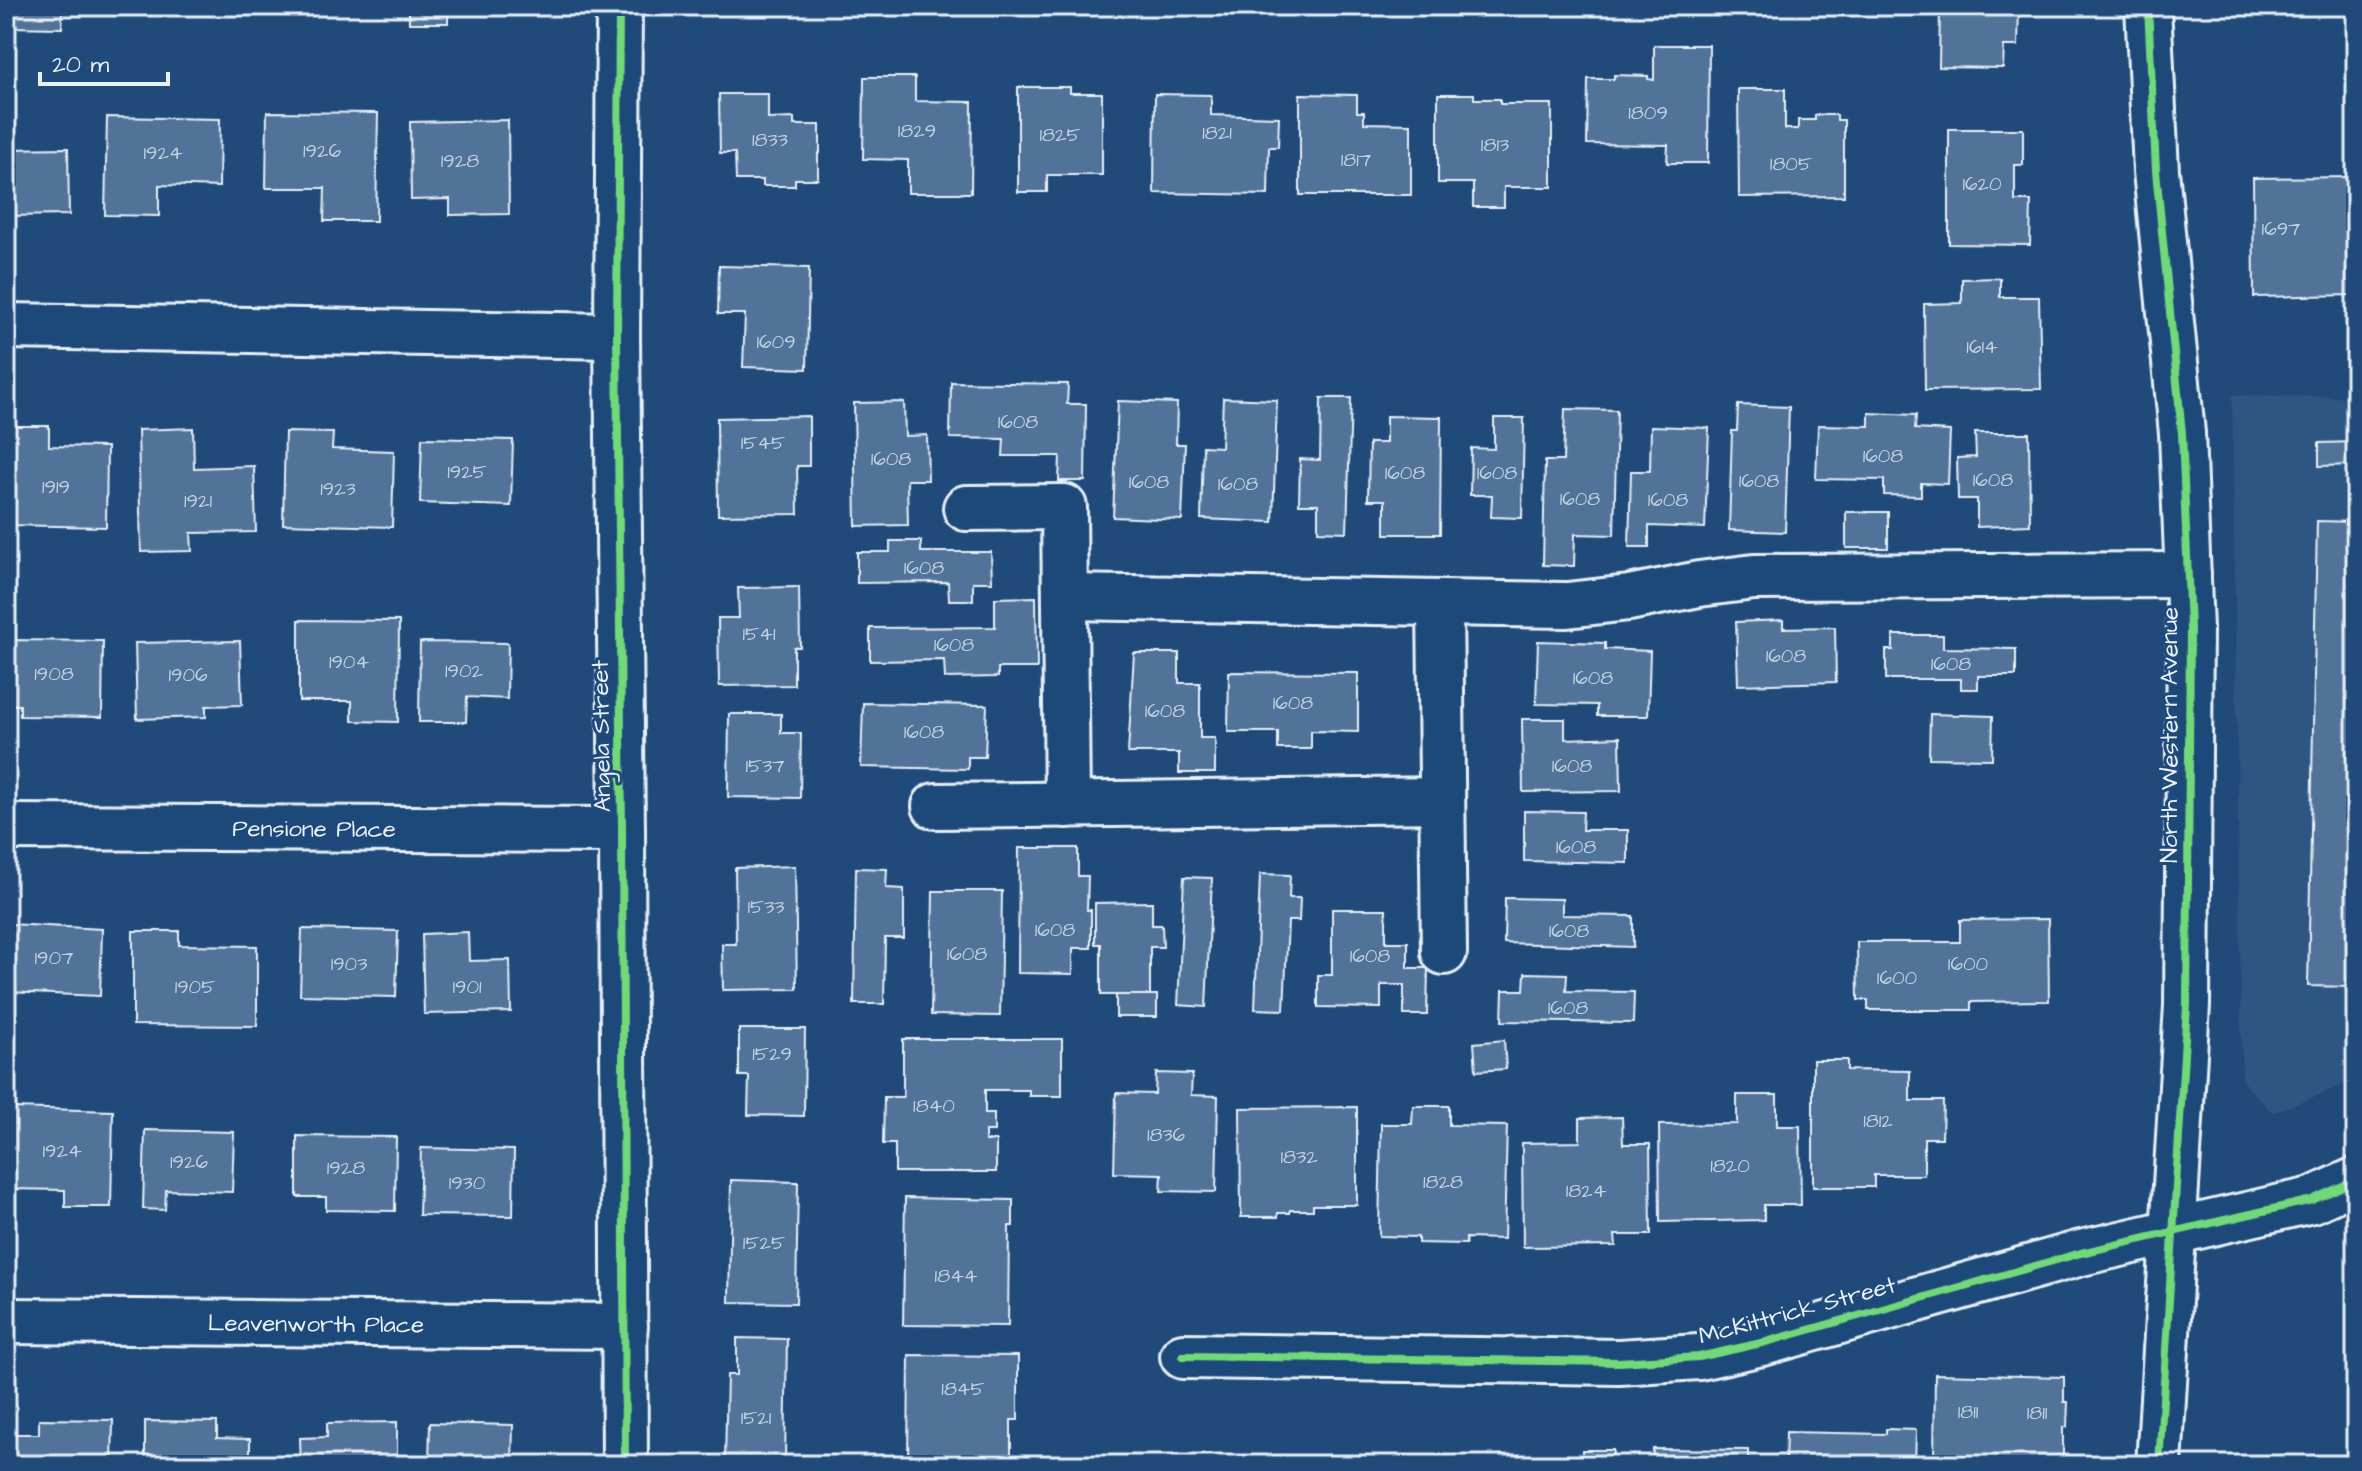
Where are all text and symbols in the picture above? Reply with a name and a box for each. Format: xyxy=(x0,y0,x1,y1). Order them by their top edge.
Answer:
scale bar xyxy=(40,36,168,86)
text: 20 m xyxy=(52,48,109,82)
house number: 1809 xyxy=(1628,99,1668,127)
house number: 1829 xyxy=(898,117,936,145)
house number: 1821 xyxy=(1202,119,1232,147)
house number: 1825 xyxy=(1039,121,1081,149)
house number: 1833 xyxy=(752,126,788,154)
house number: 1813 xyxy=(1481,131,1509,159)
house number: 1926 xyxy=(303,137,341,165)
house number: 1924 xyxy=(143,139,183,167)
house number: 1817 xyxy=(1341,146,1371,174)
house number: 1928 xyxy=(441,147,479,175)
house number: 1805 xyxy=(1770,150,1812,178)
house number: 1620 xyxy=(1962,170,2002,198)
house number: 1697 xyxy=(2262,215,2300,243)
house number: 1609 xyxy=(756,328,796,356)
house number: 1614 xyxy=(1966,333,1998,361)
house number: 1608 xyxy=(998,408,1038,436)
house number: 1545 xyxy=(741,429,785,457)
house number: 1608 xyxy=(1863,442,1903,470)
house number: 1608 xyxy=(871,445,911,473)
house number: 1925 xyxy=(447,458,487,486)
house number: 1608 xyxy=(1385,459,1425,487)
house number: 1608 xyxy=(1477,459,1517,487)
house number: 1608 xyxy=(1973,466,2013,494)
house number: 1608 xyxy=(1739,467,1779,495)
house number: 1608 xyxy=(1129,468,1169,496)
house number: 1608 xyxy=(1218,470,1258,498)
house number: 1919 xyxy=(42,473,70,501)
house number: 1923 xyxy=(320,475,356,503)
house number: 1608 xyxy=(1560,485,1600,513)
house number: 1608 xyxy=(1648,486,1688,514)
house number: 1921 xyxy=(184,487,212,515)
house number: 1608 xyxy=(904,554,944,582)
street label: North Western Avenue xyxy=(2153,607,2187,863)
house number: 1541 xyxy=(743,620,776,648)
house number: 1608 xyxy=(934,631,974,659)
house number: 1608 xyxy=(1766,642,1806,670)
house number: 1904 xyxy=(329,648,369,676)
house number: 1608 xyxy=(1931,650,1971,678)
house number: 1902 xyxy=(445,657,484,685)
street label: Angela Street xyxy=(584,659,621,812)
house number: 1908 xyxy=(34,660,74,688)
house number: 1906 xyxy=(168,661,208,689)
house number: 1608 xyxy=(1573,664,1613,692)
house number: 1608 xyxy=(1273,689,1313,717)
house number: 1608 xyxy=(1145,697,1185,725)
house number: 1608 xyxy=(904,718,944,746)
house number: 1537 xyxy=(745,752,785,780)
house number: 1608 xyxy=(1552,752,1592,780)
street label: Pensione Place xyxy=(232,812,396,847)
house number: 1608 xyxy=(1556,833,1596,861)
house number: 1533 xyxy=(747,893,785,921)
house number: 1608 xyxy=(1035,916,1075,944)
house number: 1608 xyxy=(1549,917,1589,945)
house number: 1608 xyxy=(947,940,987,968)
house number: 1608 xyxy=(1350,942,1390,970)
house number: 1907 xyxy=(35,944,73,972)
house number: 1903 xyxy=(331,950,367,978)
house number: 1600 xyxy=(1948,950,1989,978)
house number: 1600 xyxy=(1877,964,1918,992)
house number: 1905 xyxy=(175,973,215,1001)
house number: 1901 xyxy=(452,973,482,1001)
house number: 1608 xyxy=(1548,994,1588,1022)
house number: 1529 xyxy=(752,1040,792,1068)
house number: 1840 xyxy=(913,1092,955,1120)
house number: 1812 xyxy=(1863,1107,1893,1135)
house number: 1836 xyxy=(1147,1121,1186,1149)
house number: 1924 xyxy=(42,1137,82,1165)
house number: 1832 xyxy=(1280,1143,1318,1171)
house number: 1926 xyxy=(170,1148,208,1176)
house number: 1820 xyxy=(1710,1152,1750,1180)
house number: 1928 xyxy=(327,1154,365,1182)
house number: 1828 xyxy=(1423,1168,1463,1196)
house number: 1930 xyxy=(449,1169,486,1197)
house number: 1824 xyxy=(1566,1177,1607,1205)
house number: 1525 xyxy=(743,1229,785,1257)
house number: 1844 xyxy=(935,1262,978,1290)
street label: McKittrick Street xyxy=(1695,1268,1900,1354)
street label: Leavenworth Place xyxy=(208,1307,424,1342)
house number: 1845 xyxy=(941,1375,985,1403)
house number: 1811 xyxy=(1958,1398,1979,1426)
house number: 1811 xyxy=(2027,1399,2048,1427)
house number: 1521 xyxy=(741,1404,772,1432)

